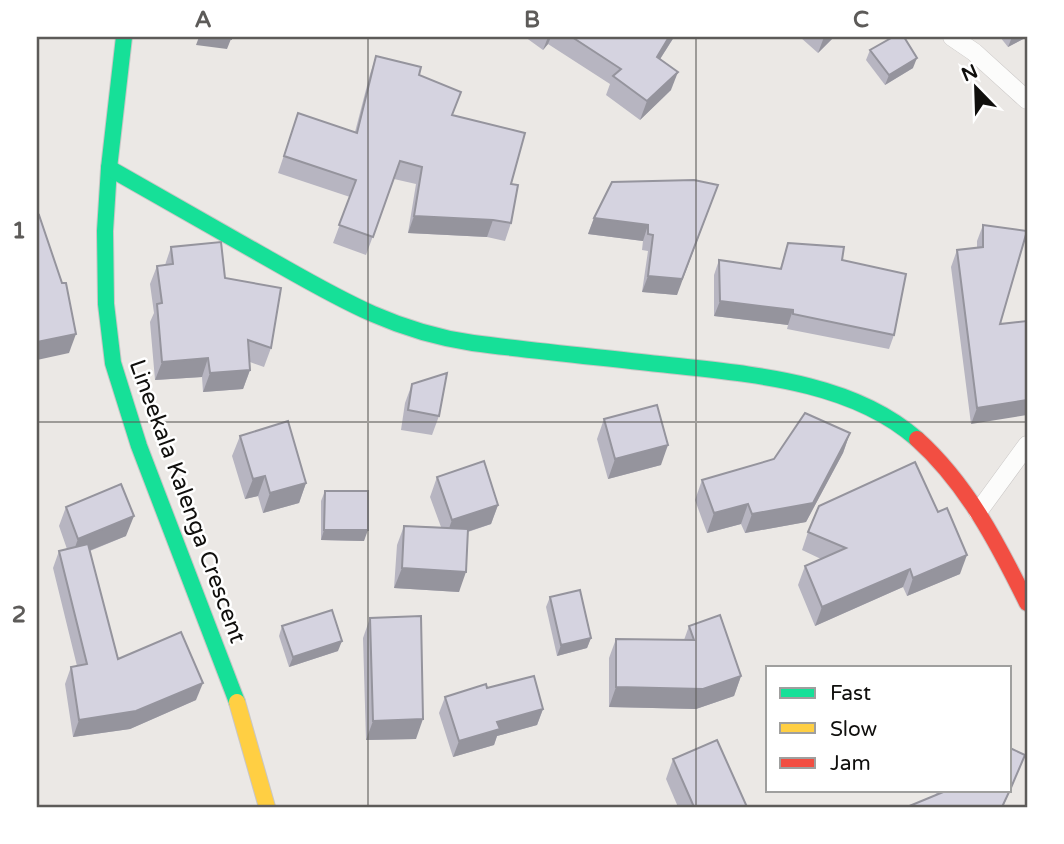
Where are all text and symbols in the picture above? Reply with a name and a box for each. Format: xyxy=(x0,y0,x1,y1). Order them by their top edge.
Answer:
text: A xyxy=(194,6,212,34)
text: B xyxy=(524,6,540,34)
text: C xyxy=(853,6,869,34)
north arrow xyxy=(942,52,1012,122)
text: N xyxy=(958,60,981,86)
text: 1 xyxy=(12,217,26,245)
street label: Lineekala Kalenga Crescent xyxy=(123,356,251,647)
text: 2 xyxy=(12,601,26,629)
legend xyxy=(766,666,1012,792)
text: Fast xyxy=(830,681,871,706)
text: Slow xyxy=(830,717,878,742)
text: Jam xyxy=(830,751,871,776)

